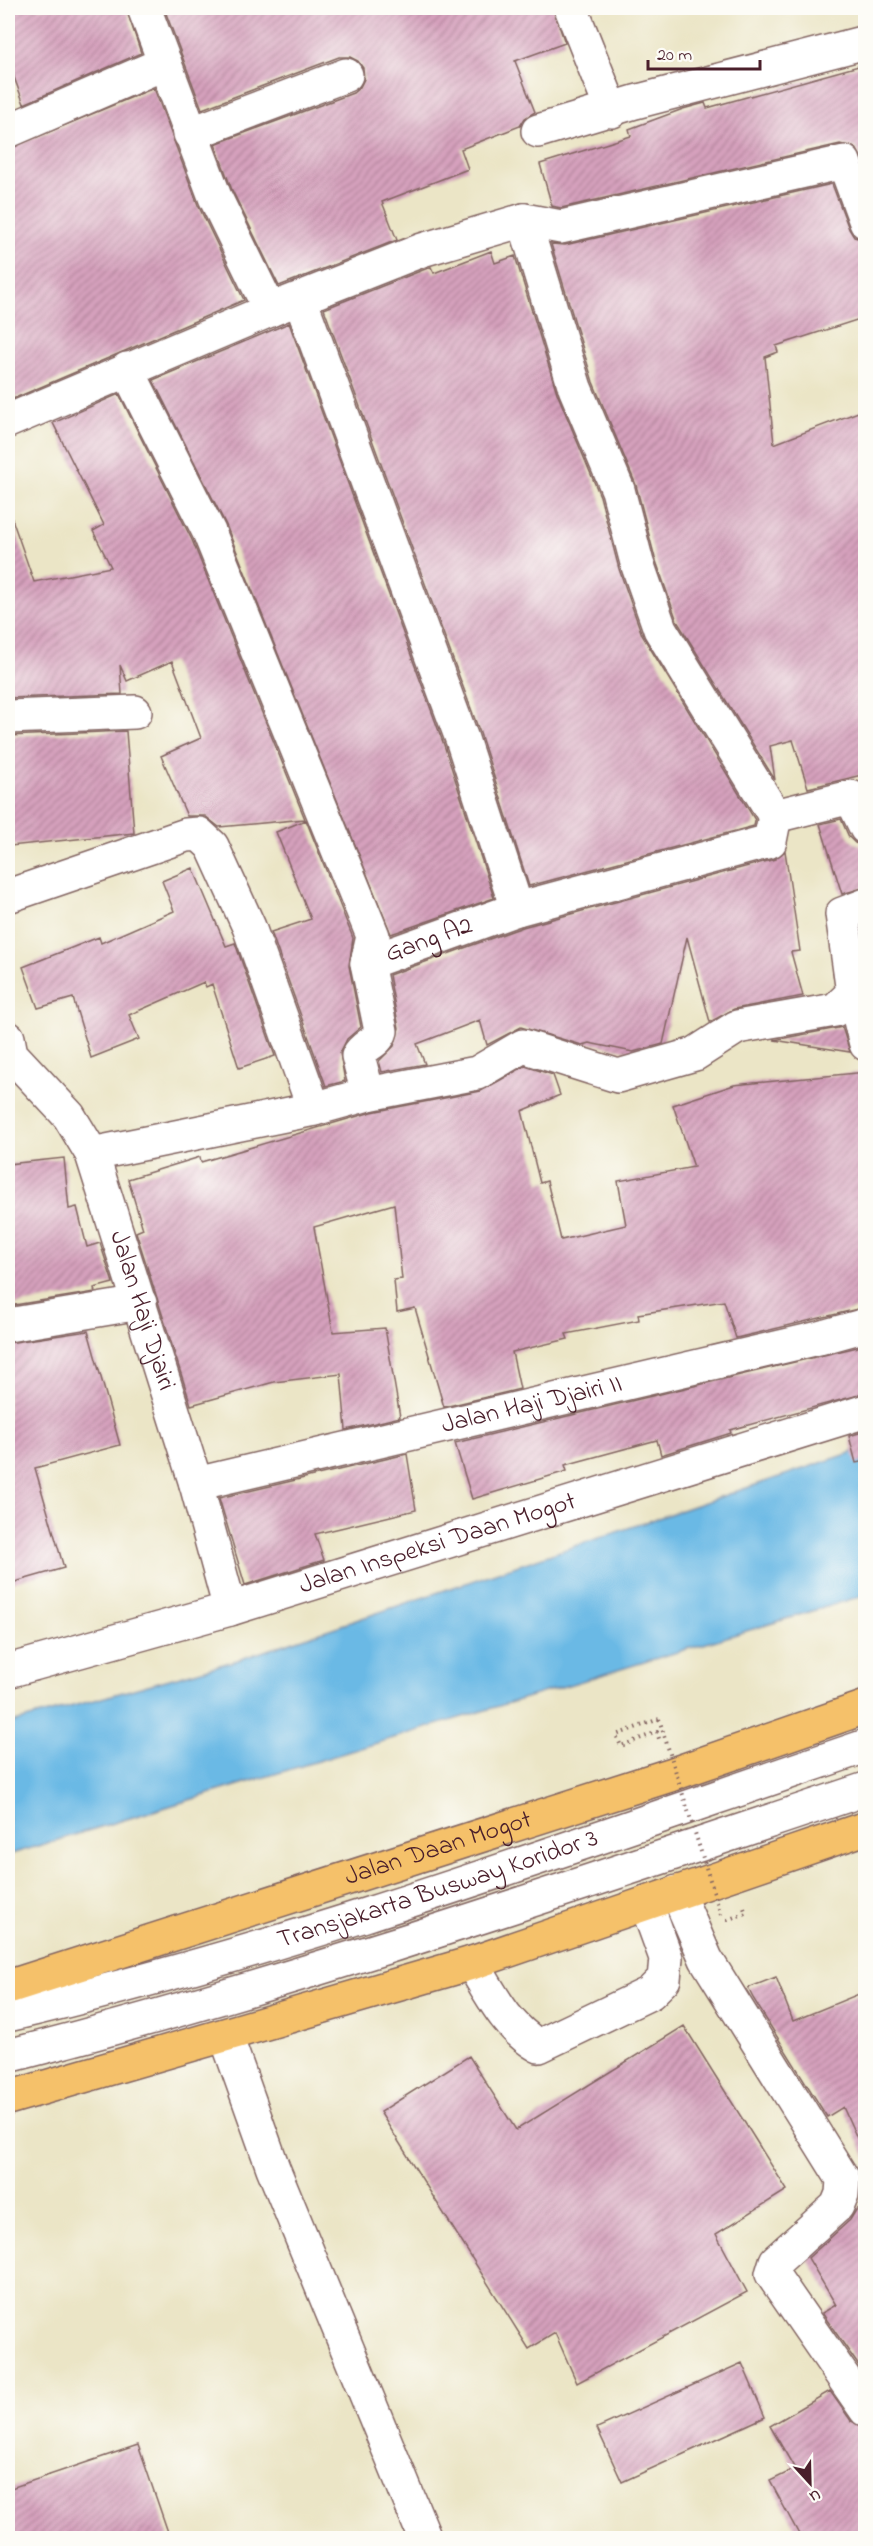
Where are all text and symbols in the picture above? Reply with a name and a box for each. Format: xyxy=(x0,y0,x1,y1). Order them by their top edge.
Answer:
scale bar xyxy=(648,33,760,71)
text: 20 m xyxy=(657,43,692,69)
street label: Gang A2 xyxy=(380,907,478,974)
street label: Jalan Haji Djairi xyxy=(98,1226,184,1396)
street label: Jalan Haji Djairi II xyxy=(438,1366,626,1445)
street label: Jalan Inspeksi Daan Mogot xyxy=(294,1483,581,1605)
street label: Jalan Daan Mogot xyxy=(340,1801,537,1897)
street label: Transjakarta Busway Koridor 3 xyxy=(273,1820,603,1960)
north arrow xyxy=(780,2453,840,2513)
text: U xyxy=(806,2482,824,2508)

